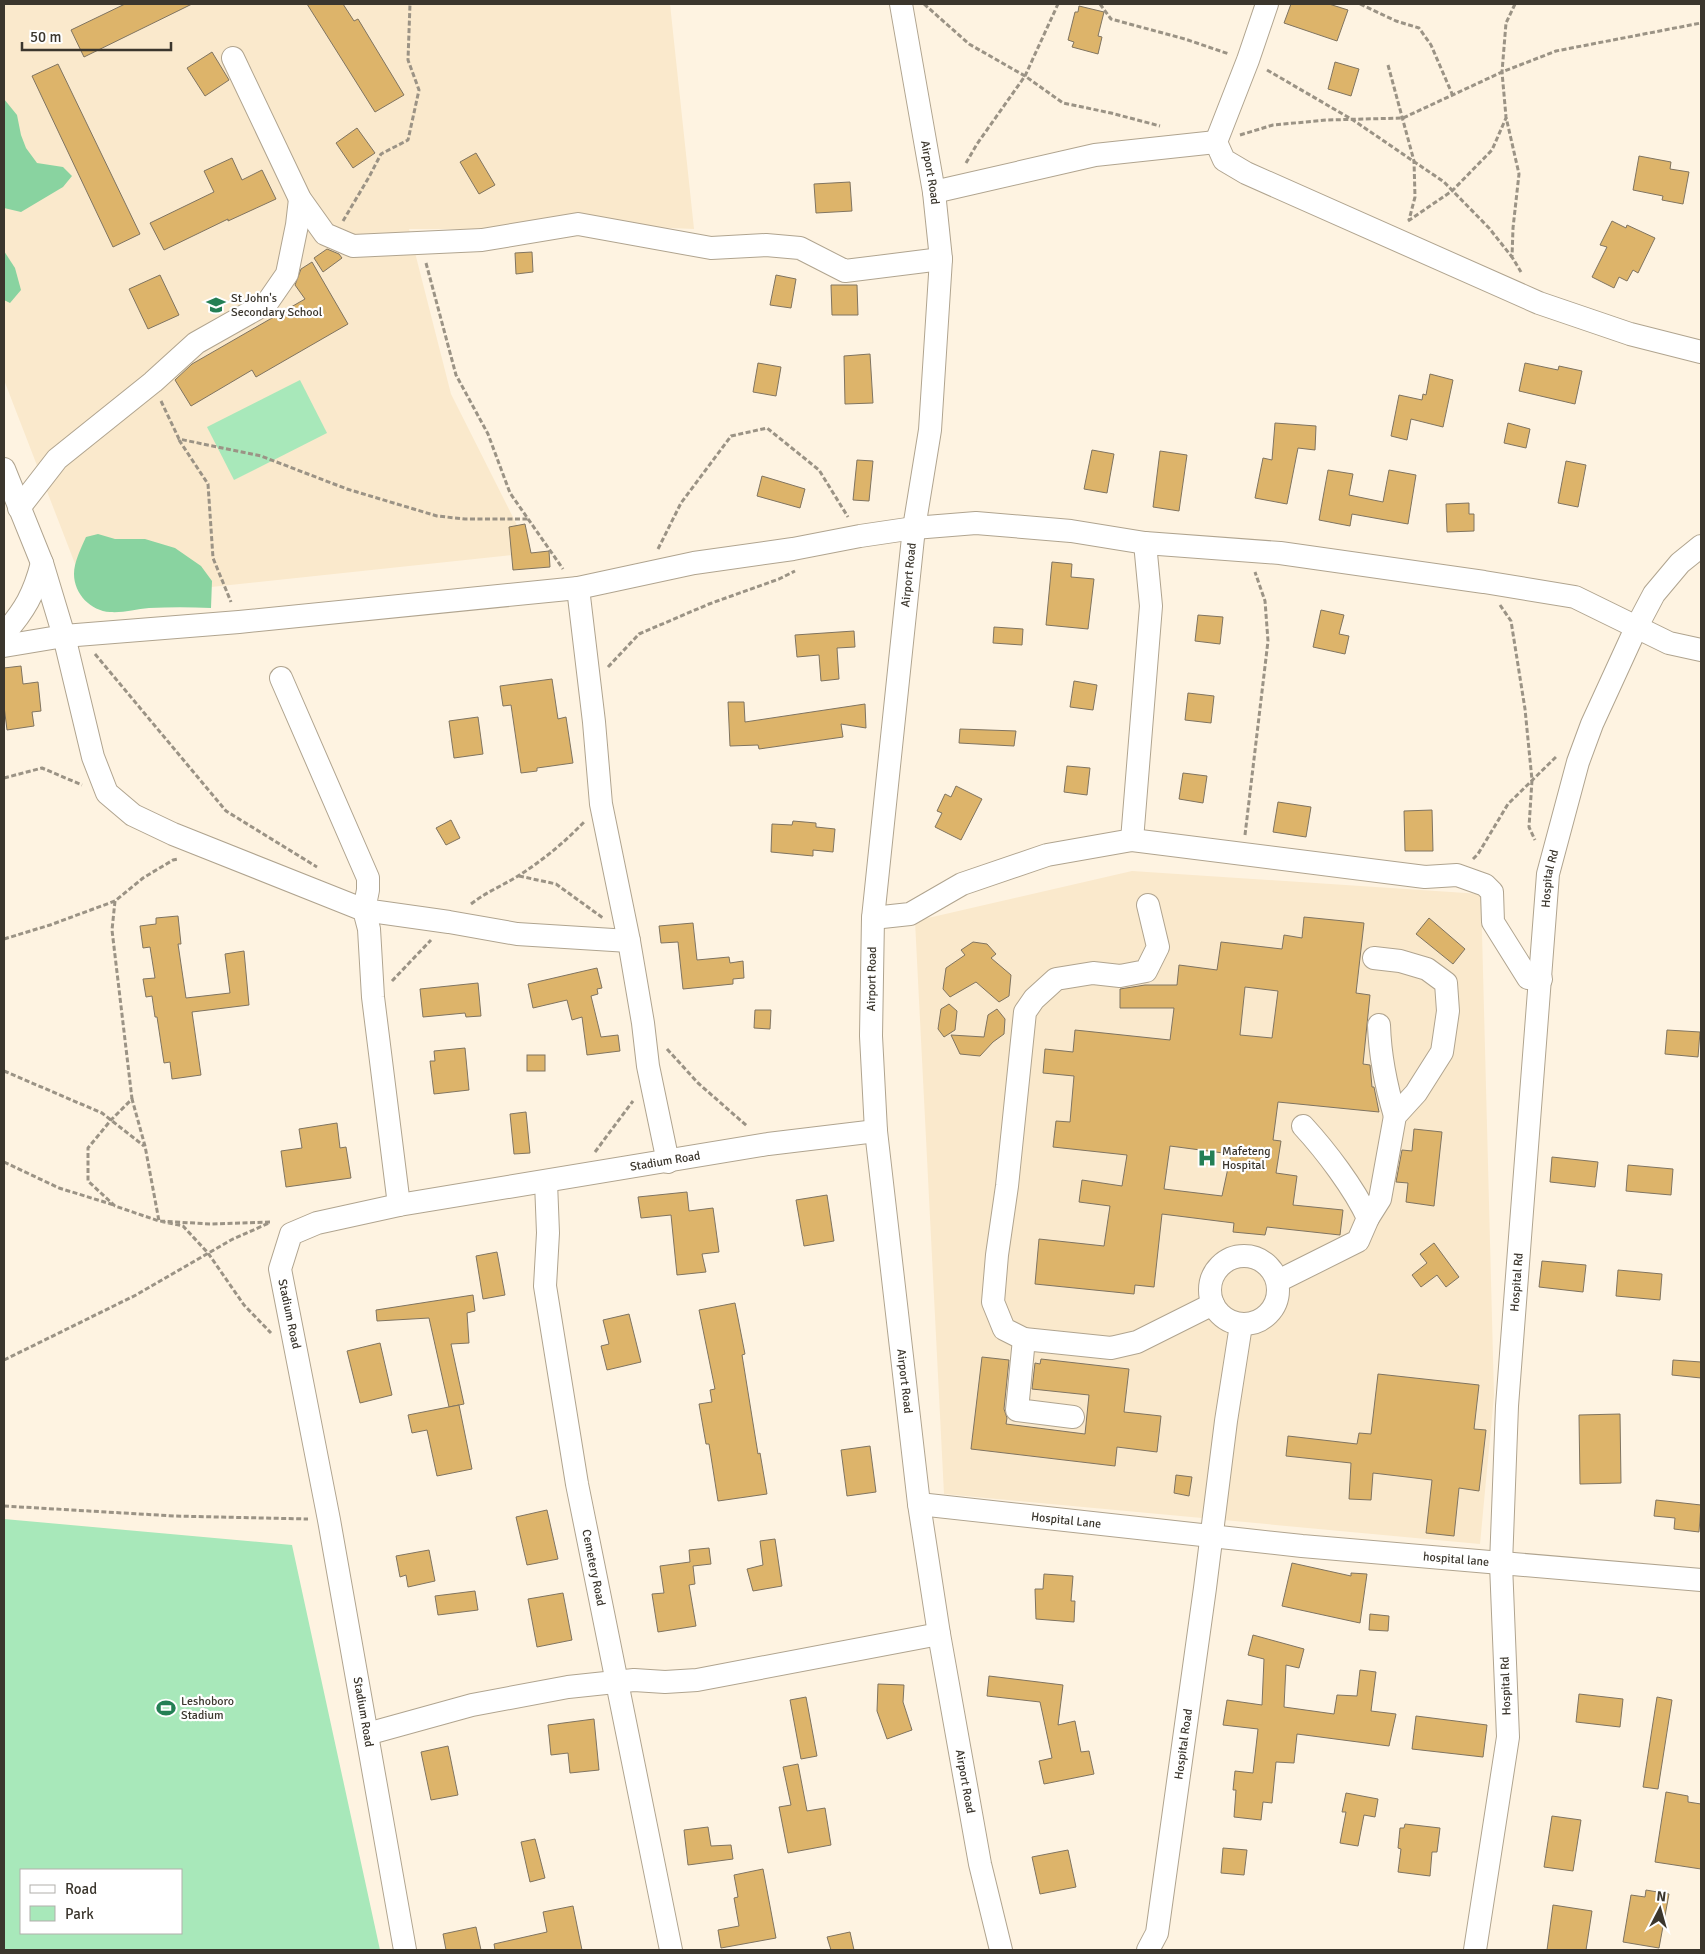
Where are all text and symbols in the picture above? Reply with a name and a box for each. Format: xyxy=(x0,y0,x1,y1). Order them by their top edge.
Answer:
scale bar xyxy=(22,20,171,52)
text: 50 m xyxy=(30,28,61,46)
street label: Airport Road xyxy=(918,139,943,205)
place label: St John's Secondary School xyxy=(231,291,323,320)
school or university icon: St John's Secondary School xyxy=(205,294,227,316)
street label: Airport Road xyxy=(898,542,920,608)
street label: Hospital Rd xyxy=(1538,848,1562,908)
street label: Airport Road xyxy=(864,946,880,1012)
place label: Mafeteng Hospital xyxy=(1222,1144,1271,1173)
hospital icon: Mafeteng Hospital xyxy=(1196,1147,1218,1169)
street label: Stadium Road xyxy=(629,1148,701,1174)
street label: Hospital Rd xyxy=(1507,1252,1526,1312)
street label: Stadium Road xyxy=(274,1278,304,1350)
street label: Airport Road xyxy=(894,1348,916,1414)
street label: Hospital Lane xyxy=(1030,1509,1102,1531)
street label: Cemetery Road xyxy=(579,1528,609,1607)
street label: hospital lane xyxy=(1422,1549,1490,1569)
street label: Hospital Rd xyxy=(1497,1656,1515,1716)
street label: Stadium Road xyxy=(349,1676,377,1748)
place label: Leshoboro Stadium xyxy=(181,1694,234,1723)
sports icon: Leshoboro Stadium xyxy=(155,1697,177,1719)
street label: Hospital Road xyxy=(1171,1708,1196,1780)
street label: Airport Road xyxy=(952,1748,978,1815)
legend xyxy=(20,1869,182,1934)
text: Road xyxy=(65,1880,97,1898)
north arrow xyxy=(1635,1884,1685,1934)
text: N xyxy=(1656,1888,1667,1906)
text: Park xyxy=(65,1905,94,1923)

